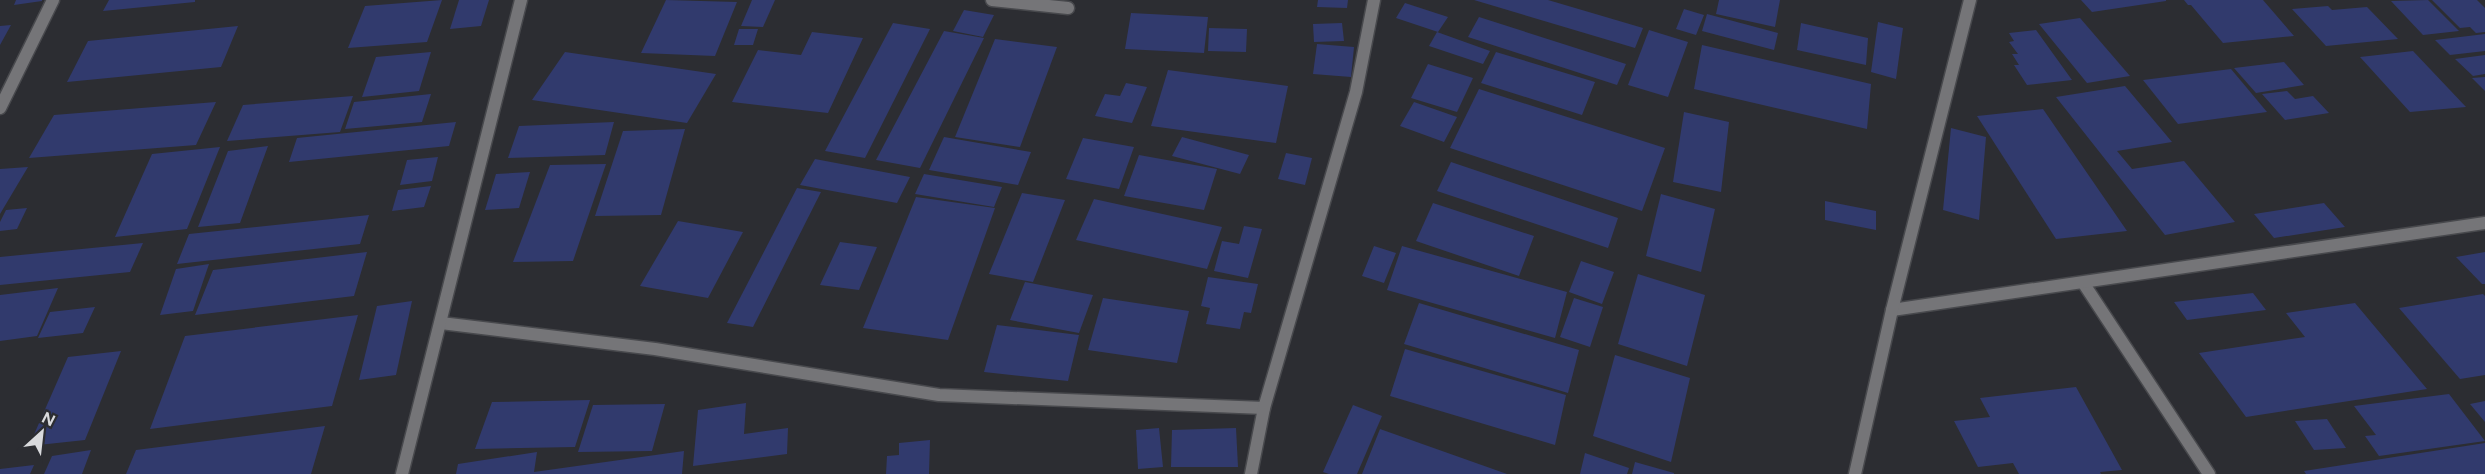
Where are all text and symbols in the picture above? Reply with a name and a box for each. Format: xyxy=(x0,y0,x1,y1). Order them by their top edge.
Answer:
north arrow xyxy=(12,402,72,462)
text: N xyxy=(39,408,58,430)

